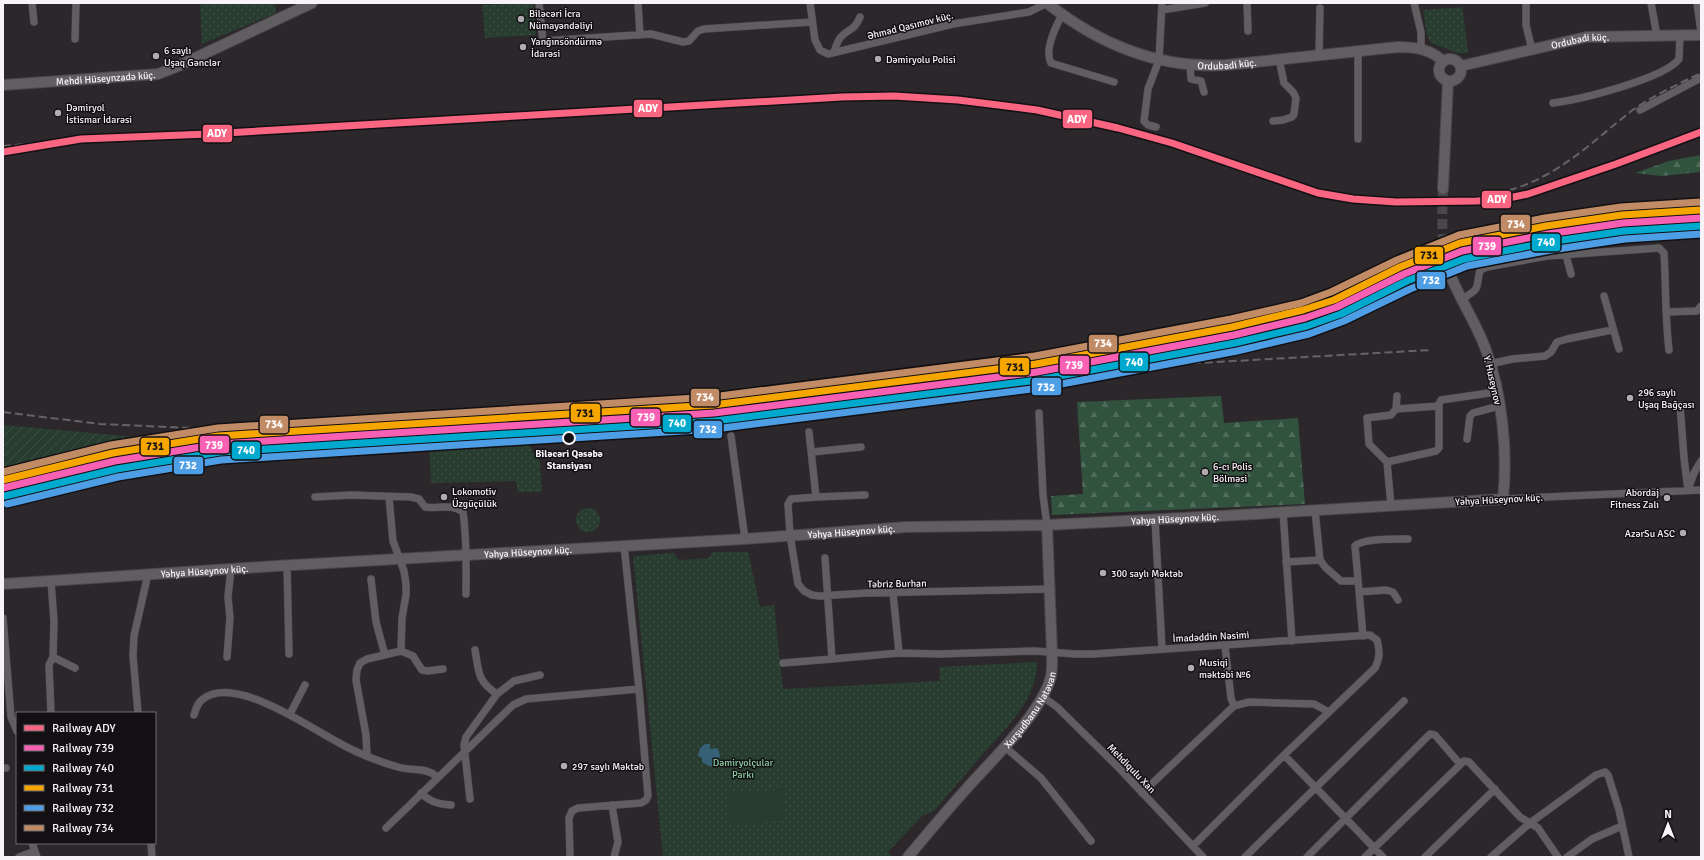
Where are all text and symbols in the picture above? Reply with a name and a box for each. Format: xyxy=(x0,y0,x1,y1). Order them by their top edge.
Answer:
place label: Biləcəri İcra Nümayəndəliyi xyxy=(529,8,593,32)
street label: Əhməd Qasımov küç. xyxy=(866,9,955,42)
marker: Biləcəri İcra Nümayəndəliyi xyxy=(516,14,526,24)
street label: Ordubadi küç. xyxy=(1550,32,1610,52)
place label: Yanğınsöndürmə İdarəsi xyxy=(531,36,602,60)
marker: Yanğınsöndürmə İdarəsi xyxy=(518,42,528,52)
place label: 6 saylı Uşaq Gənclər xyxy=(164,45,221,69)
marker: 6 saylı Uşaq Gənclər xyxy=(151,51,161,61)
marker: Dəmiryolu Polisi xyxy=(873,54,883,64)
place label: Dəmiryolu Polisi xyxy=(886,54,956,66)
street label: Ordubadi küç. xyxy=(1197,57,1258,72)
street label: Mehdi Hüseynzadə küç. xyxy=(55,69,157,88)
line badge: ADY xyxy=(633,99,663,118)
place label: Dəmiryol İstismar İdarəsi xyxy=(66,102,132,126)
text: ADY xyxy=(638,102,658,115)
marker: Dəmiryol İstismar İdarəsi xyxy=(53,108,63,118)
line badge: ADY xyxy=(1062,109,1093,129)
text: ADY xyxy=(1067,113,1087,126)
line badge: ADY xyxy=(202,124,233,143)
text: ADY xyxy=(207,127,227,140)
line badge: ADY xyxy=(1481,190,1512,209)
text: ADY xyxy=(1487,193,1507,206)
line badge: 734 xyxy=(1500,214,1531,233)
text: 734 xyxy=(1507,218,1525,231)
line badge: 740 xyxy=(1531,233,1561,252)
line badge: 739 xyxy=(1472,236,1502,256)
text: 740 xyxy=(1537,236,1555,249)
text: 739 xyxy=(1478,240,1496,253)
line badge: 731 xyxy=(1414,246,1444,265)
text: 731 xyxy=(1420,249,1438,262)
line badge: 732 xyxy=(1416,271,1446,290)
text: 732 xyxy=(1422,274,1440,287)
line badge: 734 xyxy=(1088,334,1118,353)
text: 734 xyxy=(1094,337,1112,350)
line badge: 740 xyxy=(1119,352,1149,372)
street label: Y. Huseynov xyxy=(1481,354,1504,406)
line badge: 739 xyxy=(1059,355,1090,375)
text: 740 xyxy=(1125,356,1143,369)
line badge: 731 xyxy=(999,357,1030,376)
text: 739 xyxy=(1065,359,1083,372)
text: 731 xyxy=(1006,361,1024,374)
line badge: 732 xyxy=(1031,377,1062,396)
text: 732 xyxy=(1037,381,1055,394)
place label: 296 saylı Uşaq Bağçası xyxy=(1638,387,1695,411)
line badge: 734 xyxy=(690,388,720,407)
text: 734 xyxy=(696,391,714,404)
marker: 296 saylı Uşaq Bağçası xyxy=(1625,393,1635,403)
line badge: 731 xyxy=(570,403,601,423)
text: 731 xyxy=(576,407,594,420)
line badge: 739 xyxy=(630,408,661,427)
text: 739 xyxy=(637,411,655,424)
line badge: 740 xyxy=(662,414,692,433)
line badge: 734 xyxy=(259,415,289,434)
text: 740 xyxy=(668,417,686,430)
text: 734 xyxy=(265,418,283,431)
line badge: 732 xyxy=(693,420,723,439)
text: 732 xyxy=(699,423,717,436)
marker: Biləcəri Qəsəbə Stansiyası xyxy=(562,431,576,445)
line badge: 739 xyxy=(199,435,230,454)
line badge: 731 xyxy=(140,437,170,456)
text: 739 xyxy=(205,439,223,452)
text: 731 xyxy=(146,440,164,453)
line badge: 740 xyxy=(231,441,261,460)
text: 740 xyxy=(237,444,255,457)
place label: Biləcəri Qəsəbə Stansiyası xyxy=(535,448,603,472)
line badge: 732 xyxy=(173,456,204,475)
text: 732 xyxy=(179,459,197,472)
place label: 6-cı Polis Bölməsi xyxy=(1213,461,1253,485)
marker: 6-cı Polis Bölməsi xyxy=(1200,467,1210,477)
place label: Lokomotiv Üzgüçülük xyxy=(452,486,497,510)
place label: Abordaj Fitness Zalı xyxy=(1610,487,1659,511)
marker: Lokomotiv Üzgüçülük xyxy=(439,492,449,502)
street label: Yəhya Hüseynov küç. xyxy=(1455,492,1544,508)
marker: Abordaj Fitness Zalı xyxy=(1662,493,1672,503)
street label: Yəhya Hüseynov küç. xyxy=(1131,511,1220,528)
street label: Yəhya Hüseynov küç. xyxy=(807,523,896,541)
place label: AzərSu ASC xyxy=(1625,528,1675,540)
marker: AzərSu ASC xyxy=(1678,528,1688,538)
street label: Yəhya Hüseynov küç. xyxy=(484,544,573,561)
street label: Yəhya Hüseynov küç. xyxy=(160,563,249,581)
marker: 300 saylı Məktəb xyxy=(1098,568,1108,578)
place label: 300 saylı Məktəb xyxy=(1111,568,1183,580)
street label: Təbriz Burhan xyxy=(867,577,927,591)
street label: İmadəddin Nəsimi xyxy=(1172,629,1250,645)
place label: Musiqi məktəbi №6 xyxy=(1199,657,1251,681)
marker: Musiqi məktəbi №6 xyxy=(1186,663,1196,673)
street label: Xurşudbanu Natəvan xyxy=(1002,671,1059,751)
legend xyxy=(16,712,156,844)
text: Railway ADY xyxy=(52,721,116,736)
text: Railway 739 xyxy=(52,741,114,756)
street label: Mehdiqulu Xan xyxy=(1105,741,1158,796)
park label: Dəmiryolçular Parkı xyxy=(713,757,774,781)
text: Railway 740 xyxy=(52,761,114,776)
marker: 297 saylı Məktəb xyxy=(559,761,569,771)
place label: 297 saylı Məktəb xyxy=(572,761,644,773)
text: Railway 731 xyxy=(52,781,114,796)
text: Railway 732 xyxy=(52,801,114,816)
north arrow xyxy=(1648,804,1688,844)
text: N xyxy=(1664,808,1672,821)
text: Railway 734 xyxy=(52,821,115,836)

